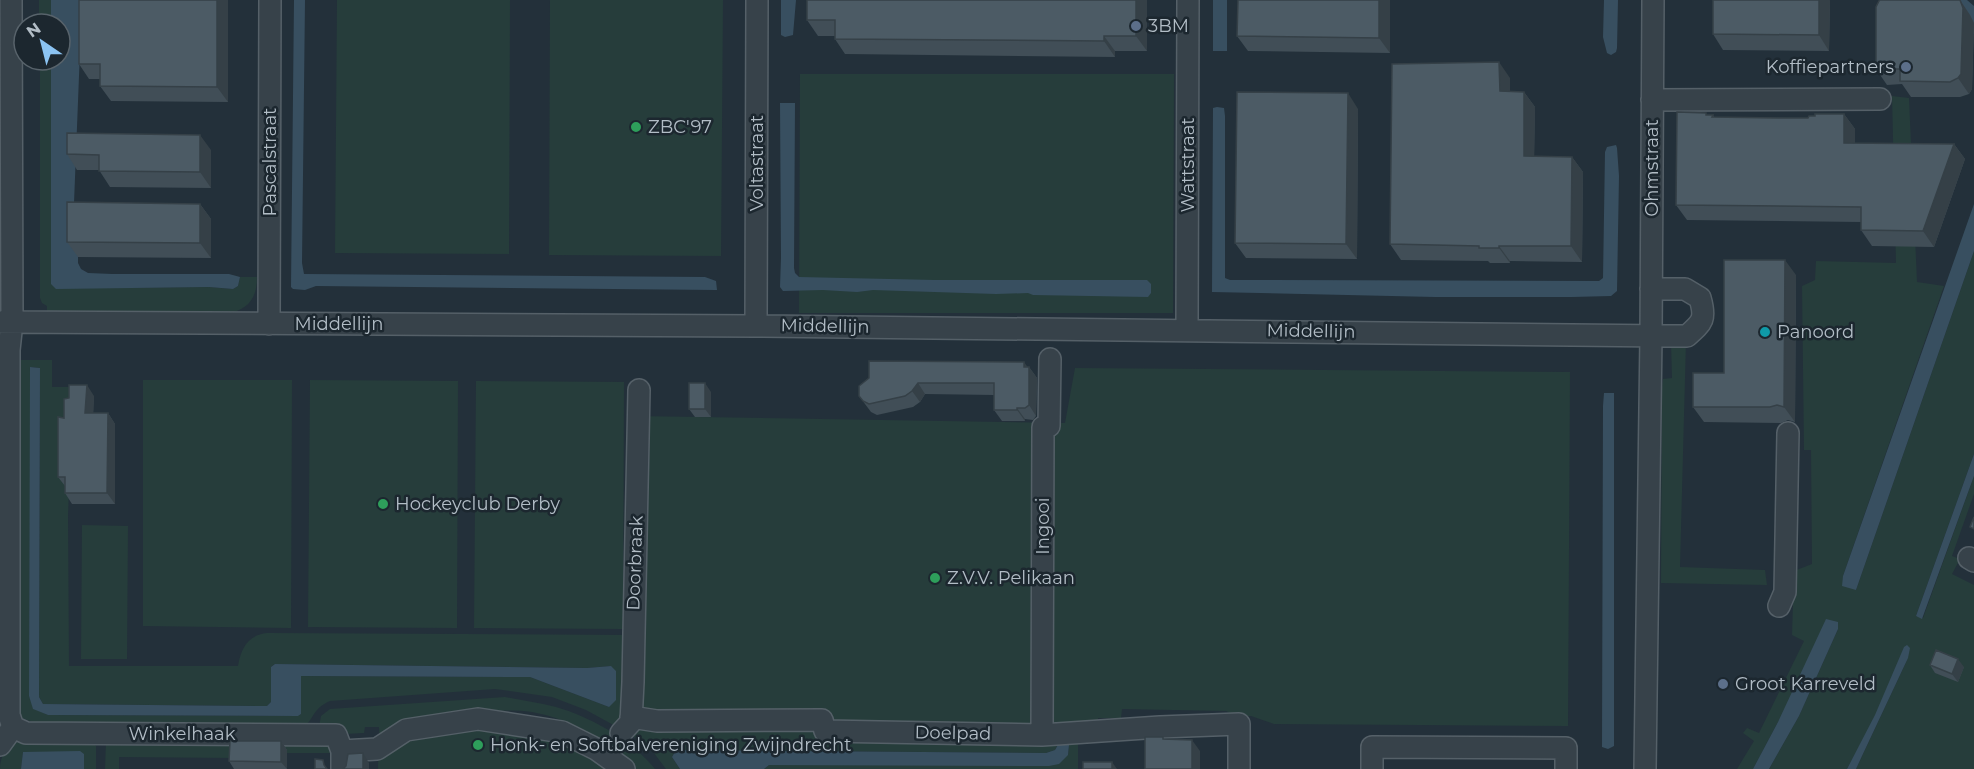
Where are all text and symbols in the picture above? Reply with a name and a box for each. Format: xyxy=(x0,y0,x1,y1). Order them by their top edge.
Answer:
north arrow xyxy=(12,12,72,72)
place label: 3BM xyxy=(1148,15,1189,37)
text: N xyxy=(23,19,44,42)
marker: 3BM xyxy=(1129,19,1143,33)
place label: Koffiepartners xyxy=(1766,56,1894,78)
marker: Koffiepartners xyxy=(1899,60,1913,74)
street label: Pascalstraat xyxy=(259,108,281,216)
street label: Voltastraat xyxy=(746,115,768,211)
place label: ZBC'97 xyxy=(648,116,712,138)
street label: Wattstraat xyxy=(1177,117,1199,213)
street label: Ohmstraat xyxy=(1641,119,1663,217)
marker: ZBC'97 xyxy=(629,120,643,134)
street label: Middellijn xyxy=(295,313,383,335)
street label: Middellijn xyxy=(780,314,870,338)
street label: Middellijn xyxy=(1266,319,1356,343)
place label: Panoord xyxy=(1777,321,1854,343)
marker: Panoord xyxy=(1758,325,1772,339)
place label: Hockeyclub Derby xyxy=(395,493,560,515)
marker: Hockeyclub Derby xyxy=(376,497,390,511)
street label: Ingooi xyxy=(1032,497,1054,555)
street label: Doorbraak xyxy=(622,515,648,611)
place label: Z.V.V. Pelikaan xyxy=(947,567,1075,589)
marker: Z.V.V. Pelikaan xyxy=(928,571,942,585)
place label: Groot Karreveld xyxy=(1735,673,1876,695)
marker: Groot Karreveld xyxy=(1716,677,1730,691)
street label: Doelpad xyxy=(914,721,992,745)
street label: Winkelhaak xyxy=(129,723,236,745)
place label: Honk- en Softbalvereniging Zwijndrecht xyxy=(490,734,852,756)
marker: Honk- en Softbalvereniging Zwijndrecht xyxy=(471,738,485,752)

